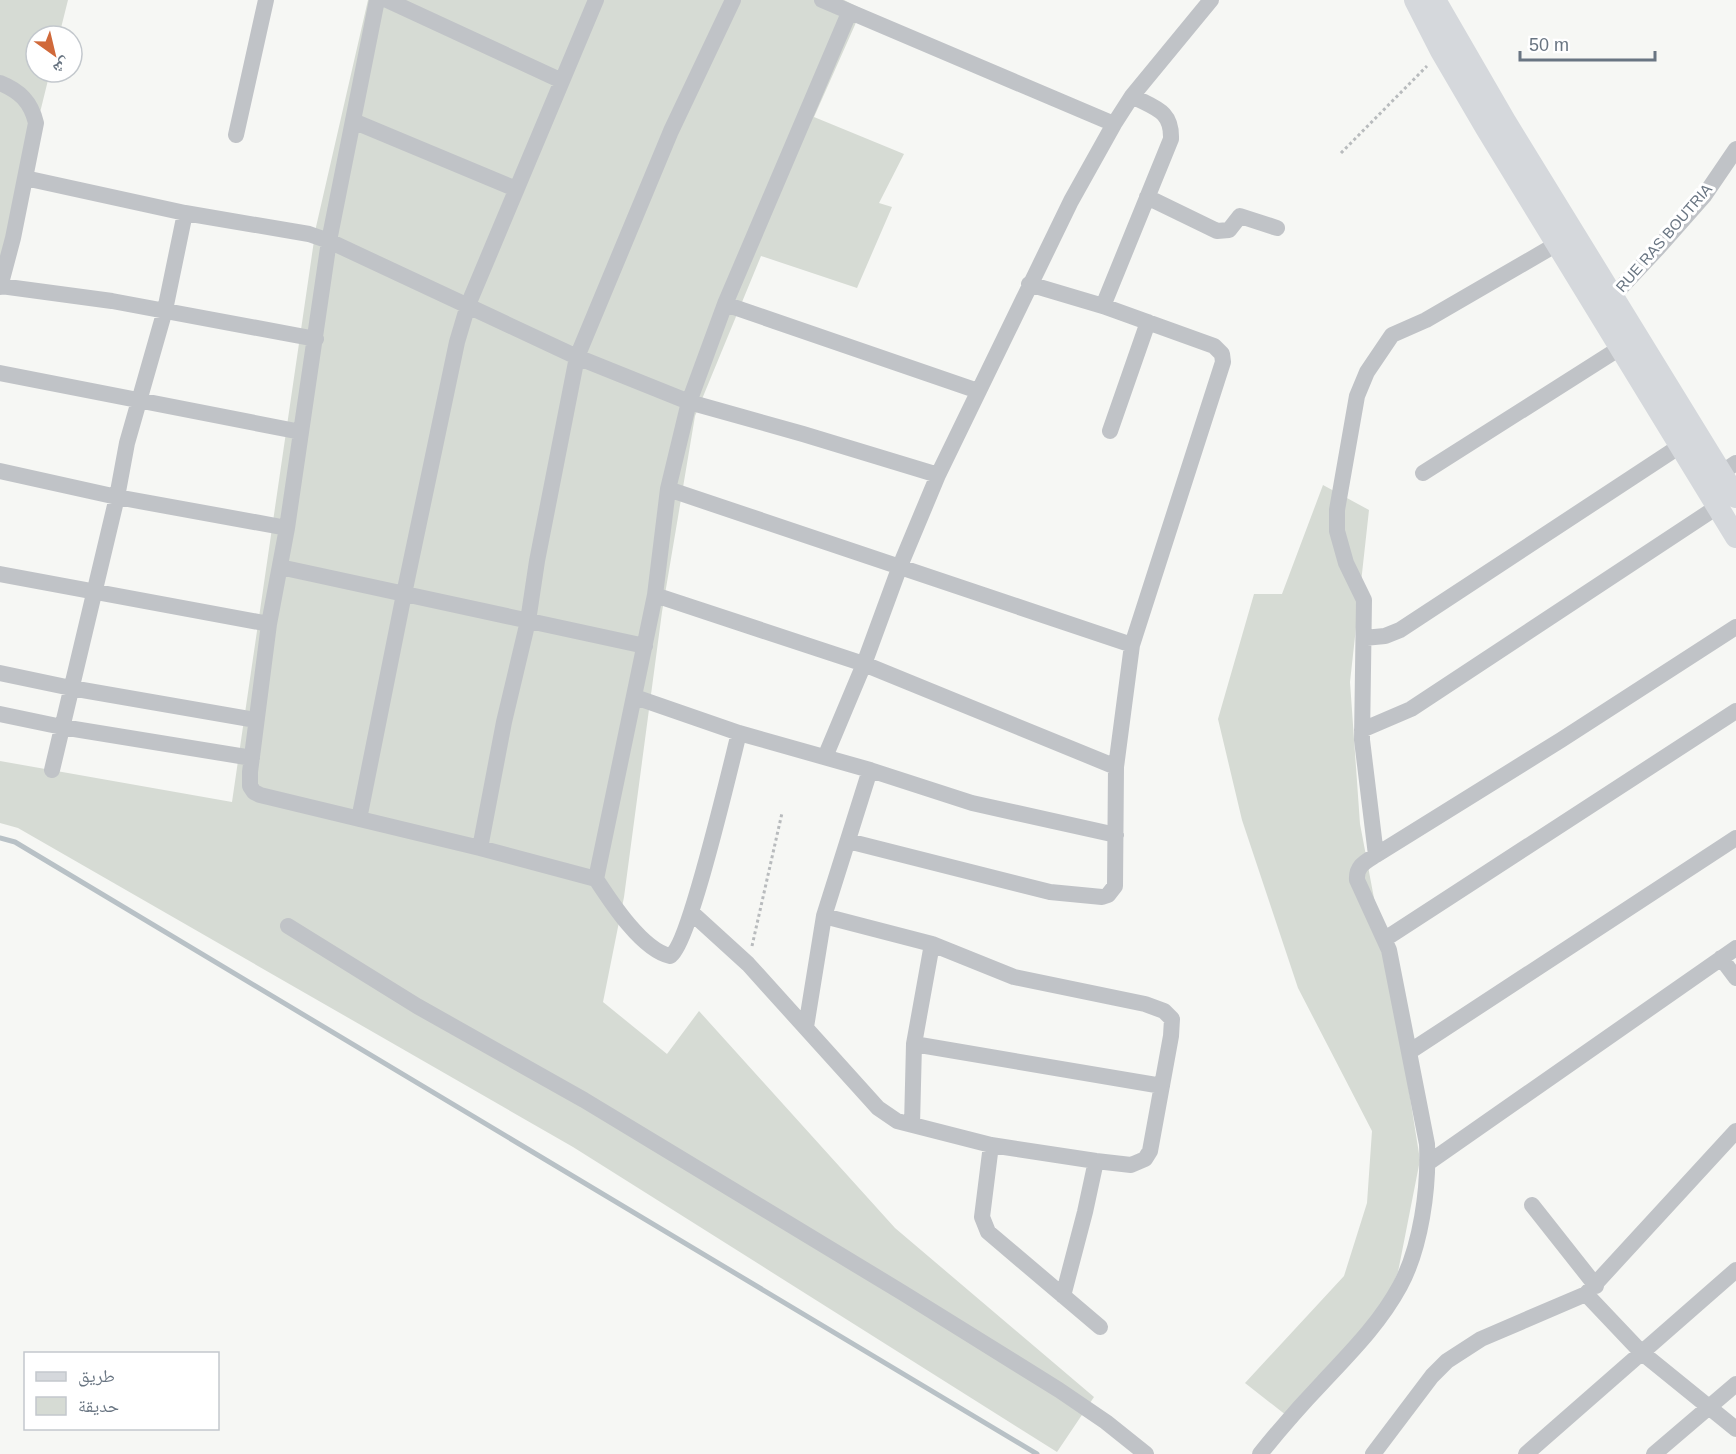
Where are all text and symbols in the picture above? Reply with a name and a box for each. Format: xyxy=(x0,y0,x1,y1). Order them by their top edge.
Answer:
north arrow xyxy=(24,24,84,84)
scale bar xyxy=(1520,24,1655,62)
text: 50 m xyxy=(1529,35,1569,55)
text: ش xyxy=(50,53,74,78)
street label: RUE RAS BOUTRIA xyxy=(1612,180,1715,295)
legend xyxy=(24,1352,219,1430)
text: طريق xyxy=(78,1366,115,1387)
text: حديقة xyxy=(78,1396,119,1416)

